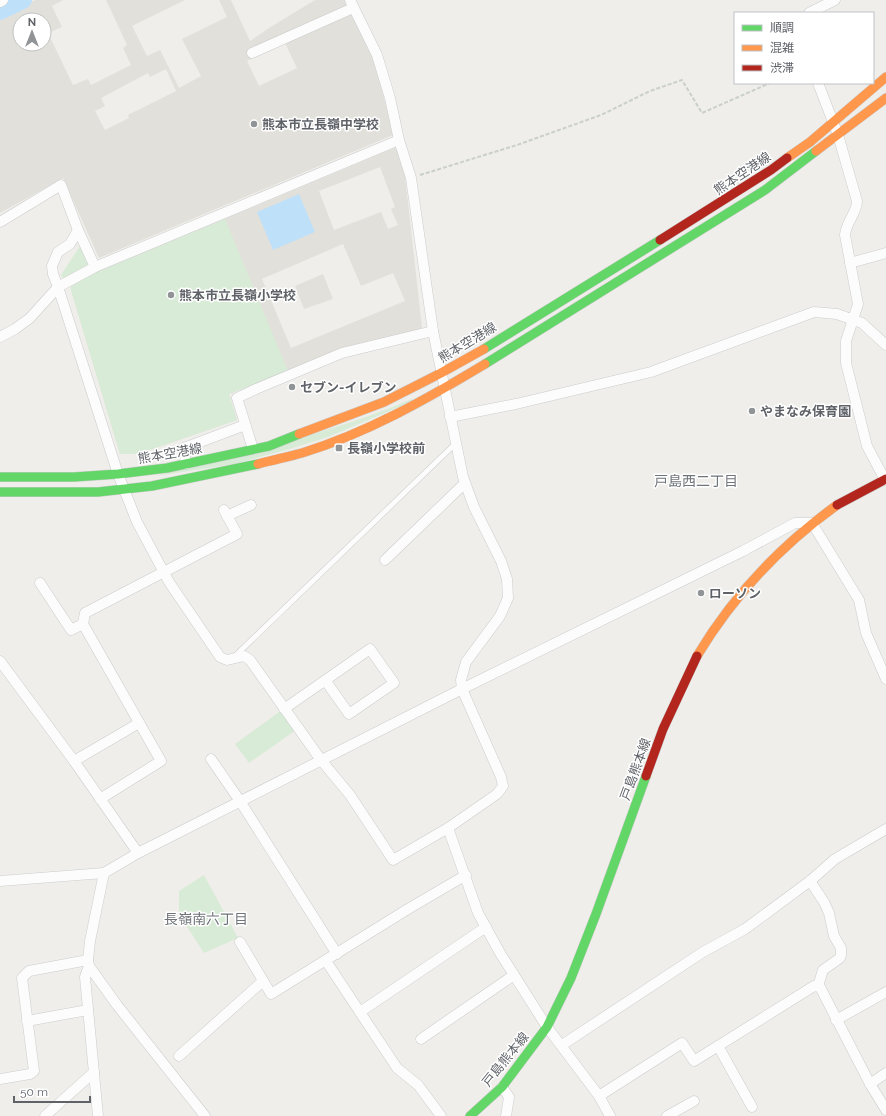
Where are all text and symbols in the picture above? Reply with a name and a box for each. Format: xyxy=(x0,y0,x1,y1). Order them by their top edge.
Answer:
north arrow xyxy=(12,12,52,52)
legend xyxy=(734,12,874,84)
text: N xyxy=(28,16,36,29)
text: 順調 xyxy=(770,21,794,35)
text: 混雑 xyxy=(770,41,794,55)
text: 渋滞 xyxy=(770,61,794,75)
place label: 熊本市立長嶺中学校 xyxy=(262,117,379,132)
marker: 熊本市立長嶺中学校 xyxy=(249,119,259,129)
street label: 熊本空港線 xyxy=(711,149,773,198)
place label: 熊本市立長嶺小学校 xyxy=(179,288,296,303)
marker: 熊本市立長嶺小学校 xyxy=(166,290,176,300)
street label: 熊本空港線 xyxy=(436,319,499,366)
place label: セブン-イレブン xyxy=(300,380,396,395)
marker: セブン-イレブン xyxy=(287,382,297,392)
place label: やまなみ保育園 xyxy=(760,404,851,419)
marker: やまなみ保育園 xyxy=(747,406,757,416)
street label: 熊本空港線 xyxy=(137,440,203,467)
place label: 長嶺小学校前 xyxy=(347,441,425,456)
marker: 長嶺小学校前 xyxy=(334,443,344,453)
district label: 戸島西二丁目 xyxy=(654,473,738,489)
place label: ローソン xyxy=(709,586,761,601)
marker: ローソン xyxy=(696,588,706,598)
street label: 戸島熊本線 xyxy=(617,736,654,802)
district label: 長嶺南六丁目 xyxy=(164,911,248,927)
street label: 戸島熊本線 xyxy=(479,1029,532,1089)
scale bar xyxy=(14,1078,90,1104)
text: 50 m xyxy=(20,1085,48,1099)

